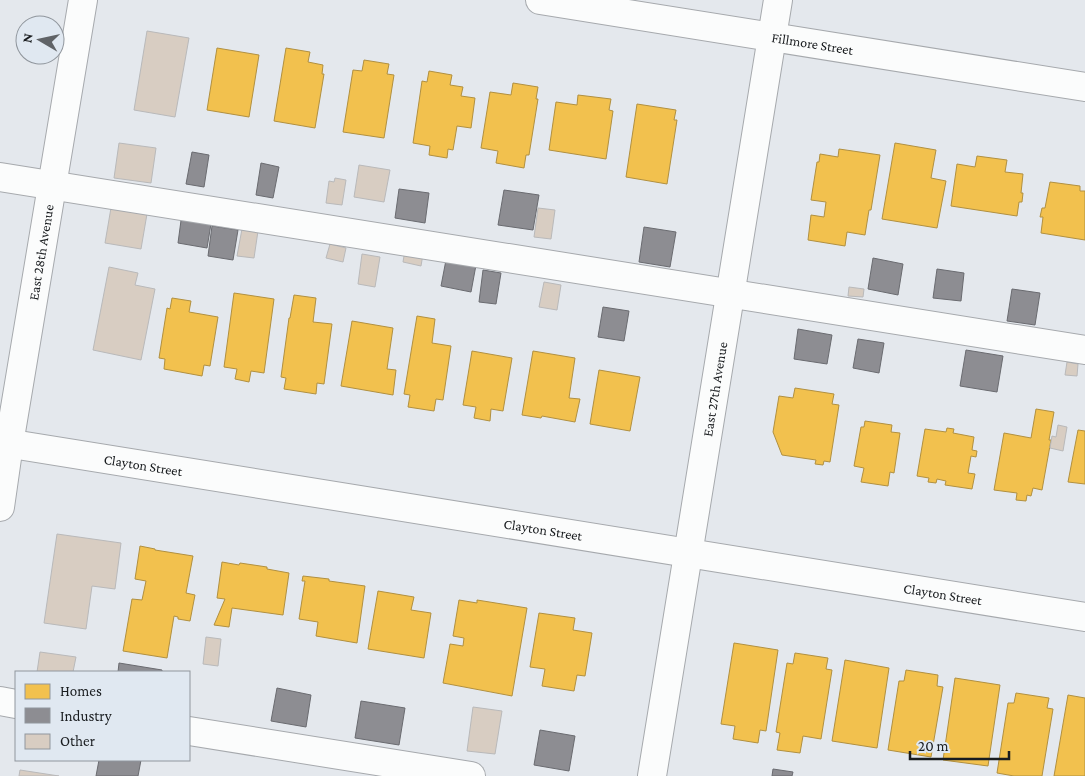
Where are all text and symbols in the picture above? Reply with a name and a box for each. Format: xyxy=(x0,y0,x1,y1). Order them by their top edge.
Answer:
north arrow xyxy=(15,15,65,65)
street label: Fillmore Street xyxy=(771,29,855,58)
text: N xyxy=(19,32,36,44)
street label: East 28th Avenue xyxy=(25,203,57,301)
street label: East 27th Avenue xyxy=(699,341,730,438)
street label: Clayton Street xyxy=(103,451,184,479)
street label: Clayton Street xyxy=(503,515,584,544)
street label: Clayton Street xyxy=(902,580,984,608)
legend xyxy=(15,671,190,761)
text: Homes xyxy=(60,683,102,699)
text: Industry xyxy=(60,708,112,725)
scale bar xyxy=(910,728,1009,760)
text: Other xyxy=(60,733,96,749)
text: 20 m xyxy=(918,738,949,754)

